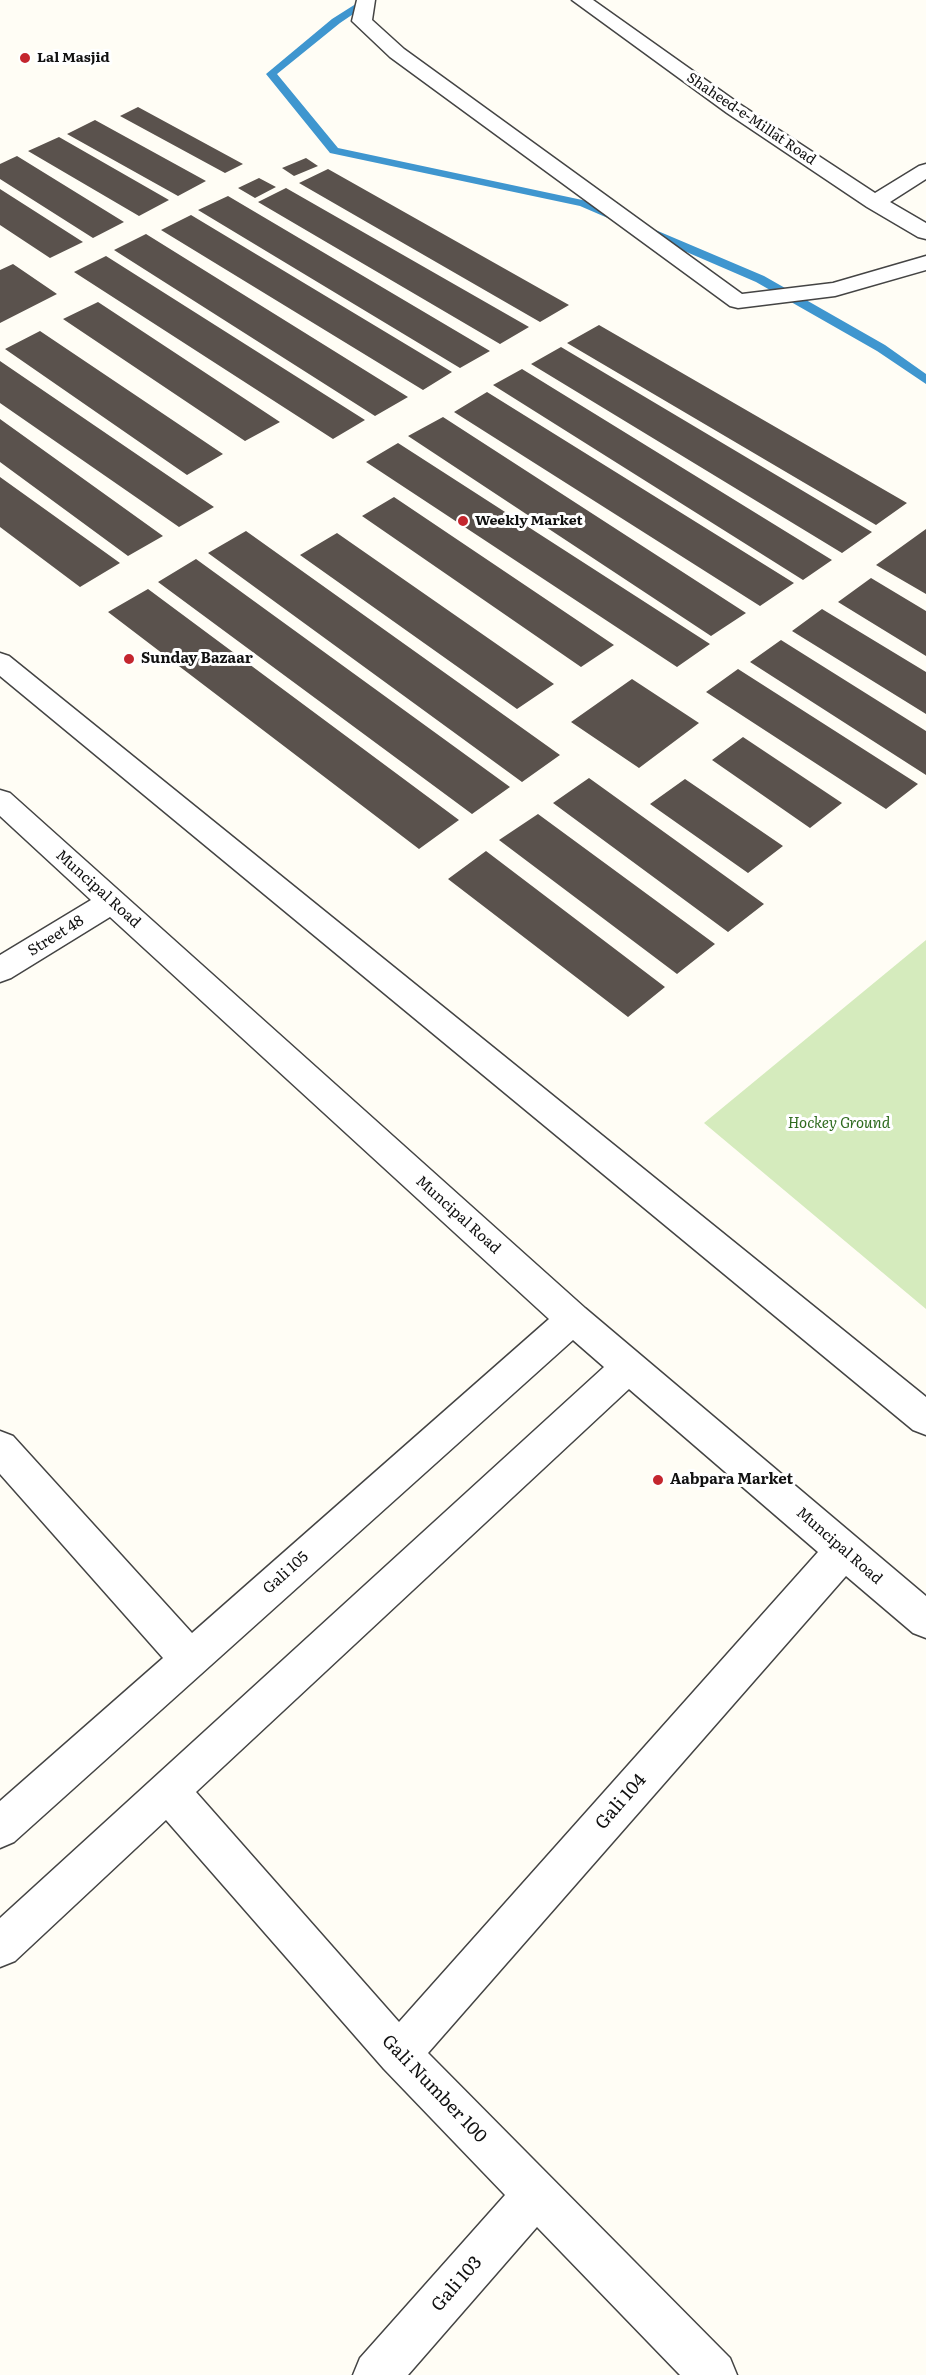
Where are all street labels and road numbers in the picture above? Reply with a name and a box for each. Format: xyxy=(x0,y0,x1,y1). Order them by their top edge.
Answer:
street label: Shaheed-e-Millat Road xyxy=(683,69,819,169)
street label: Muncipal Road xyxy=(52,846,144,932)
street label: Street 48 xyxy=(25,912,87,960)
street label: Muncipal Road xyxy=(412,1172,504,1258)
street label: Muncipal Road xyxy=(792,1504,886,1588)
street label: Gali 105 xyxy=(260,1548,312,1598)
street label: Gali 104 xyxy=(591,1770,651,1834)
street label: Gali Number 100 xyxy=(377,2030,491,2148)
street label: Gali 103 xyxy=(427,2252,487,2316)

